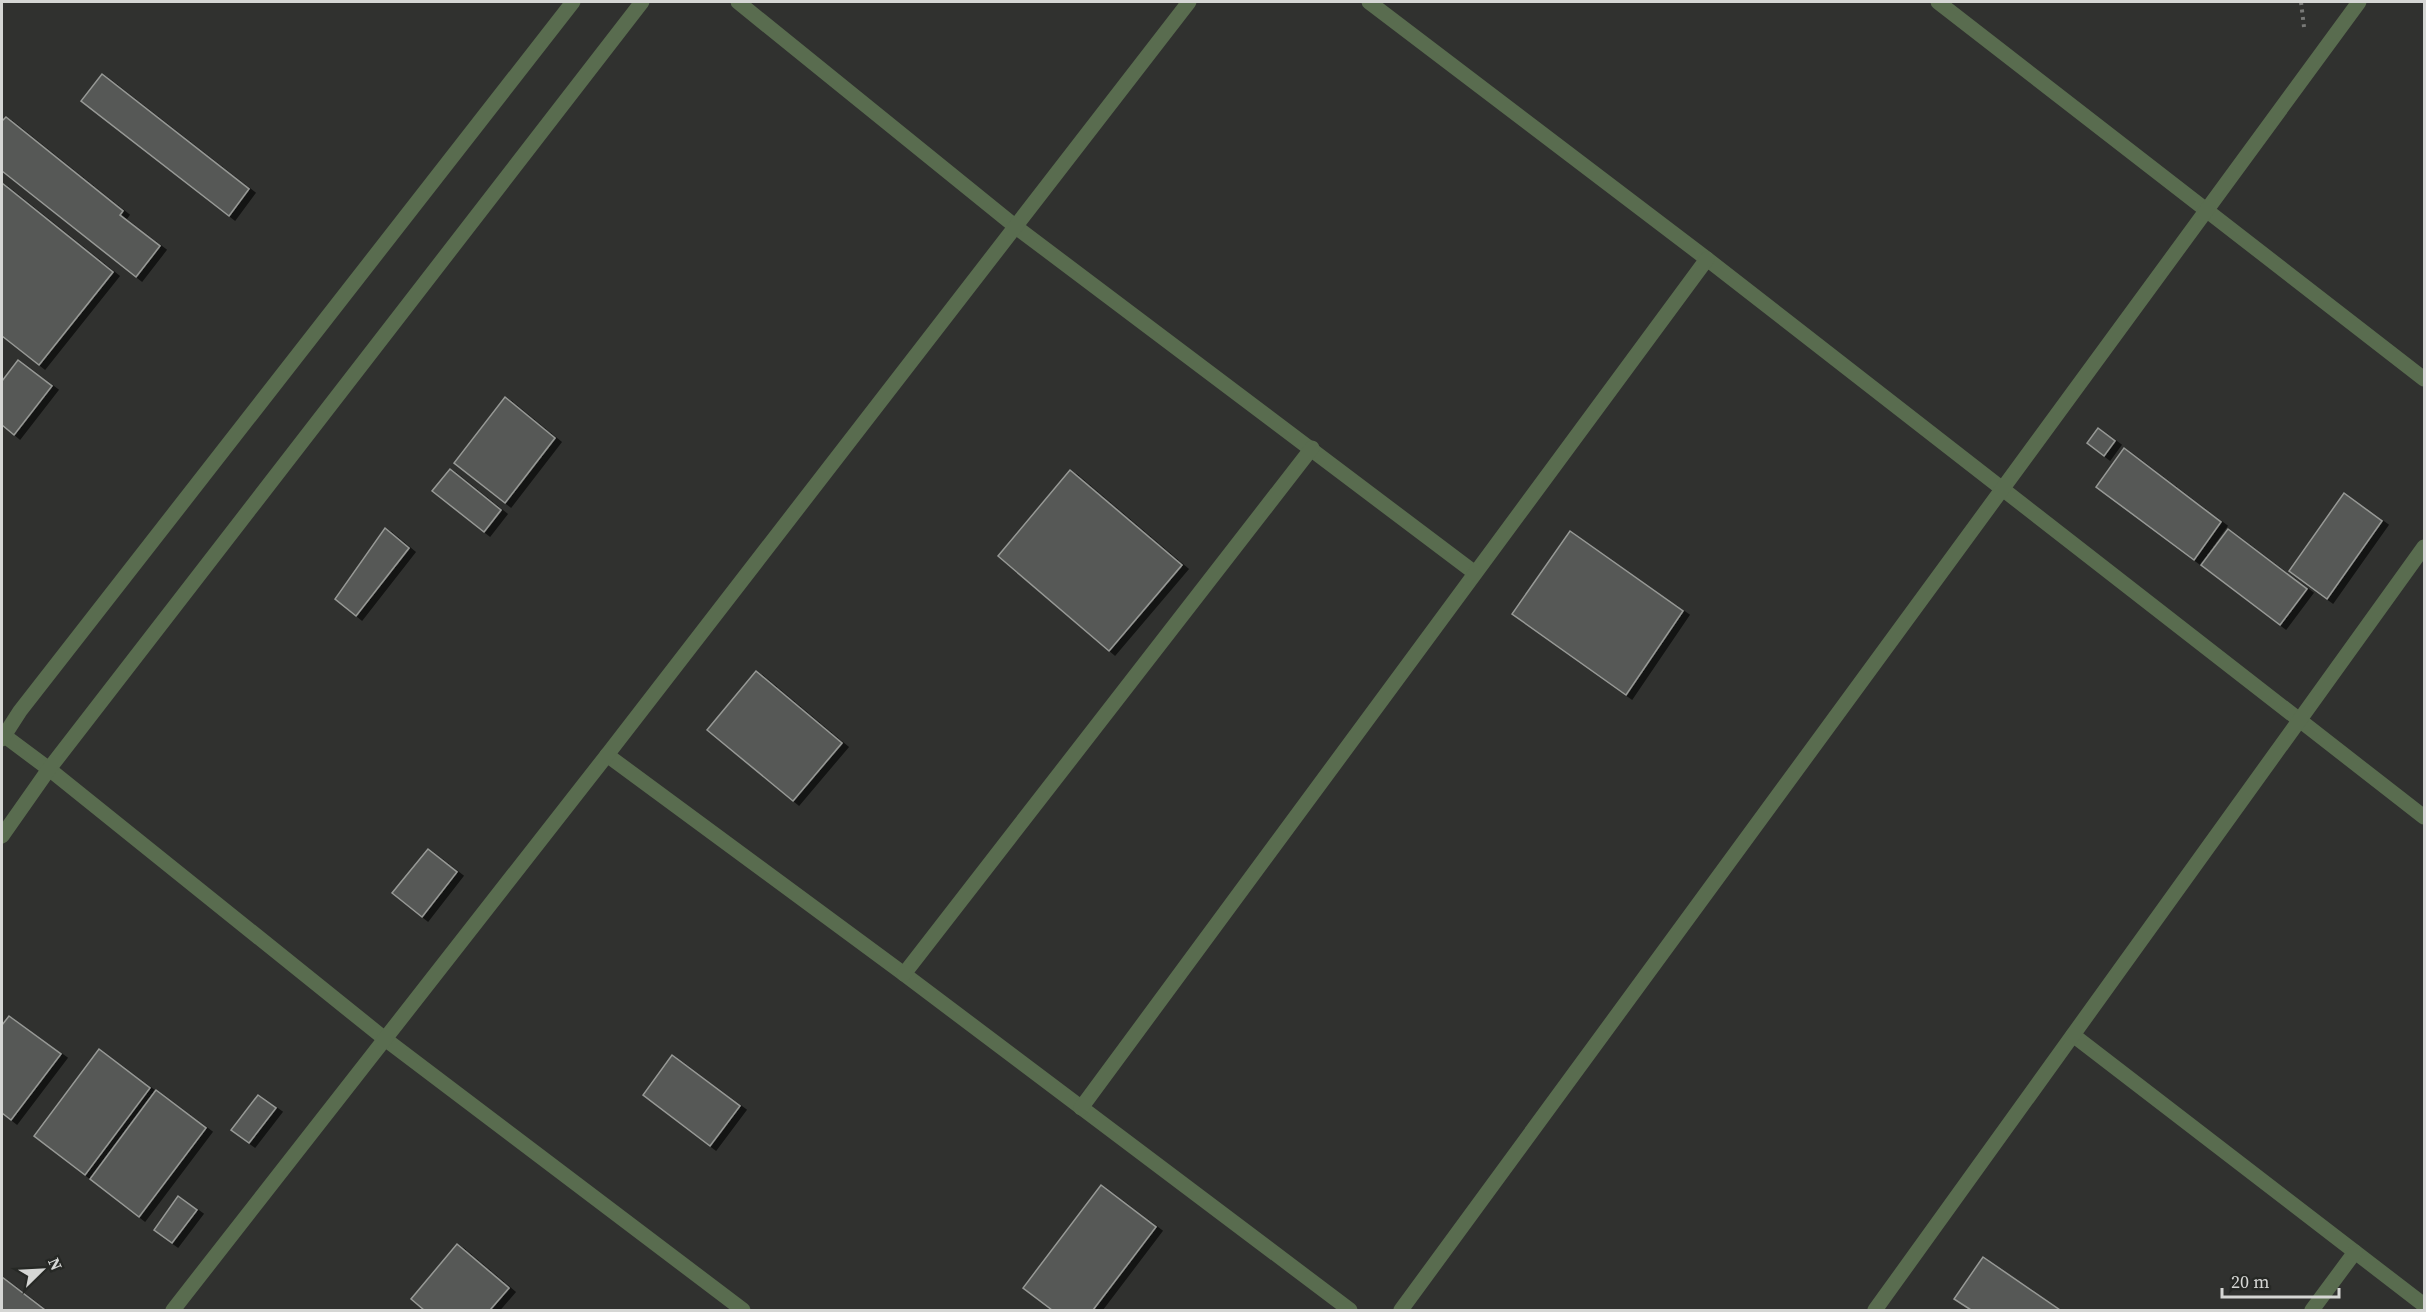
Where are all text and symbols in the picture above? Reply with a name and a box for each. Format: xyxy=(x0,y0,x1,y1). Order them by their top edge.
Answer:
north arrow xyxy=(12,1240,72,1300)
text: N xyxy=(43,1254,68,1274)
scale bar xyxy=(2222,1261,2339,1299)
text: 20 m xyxy=(2231,1269,2269,1294)

